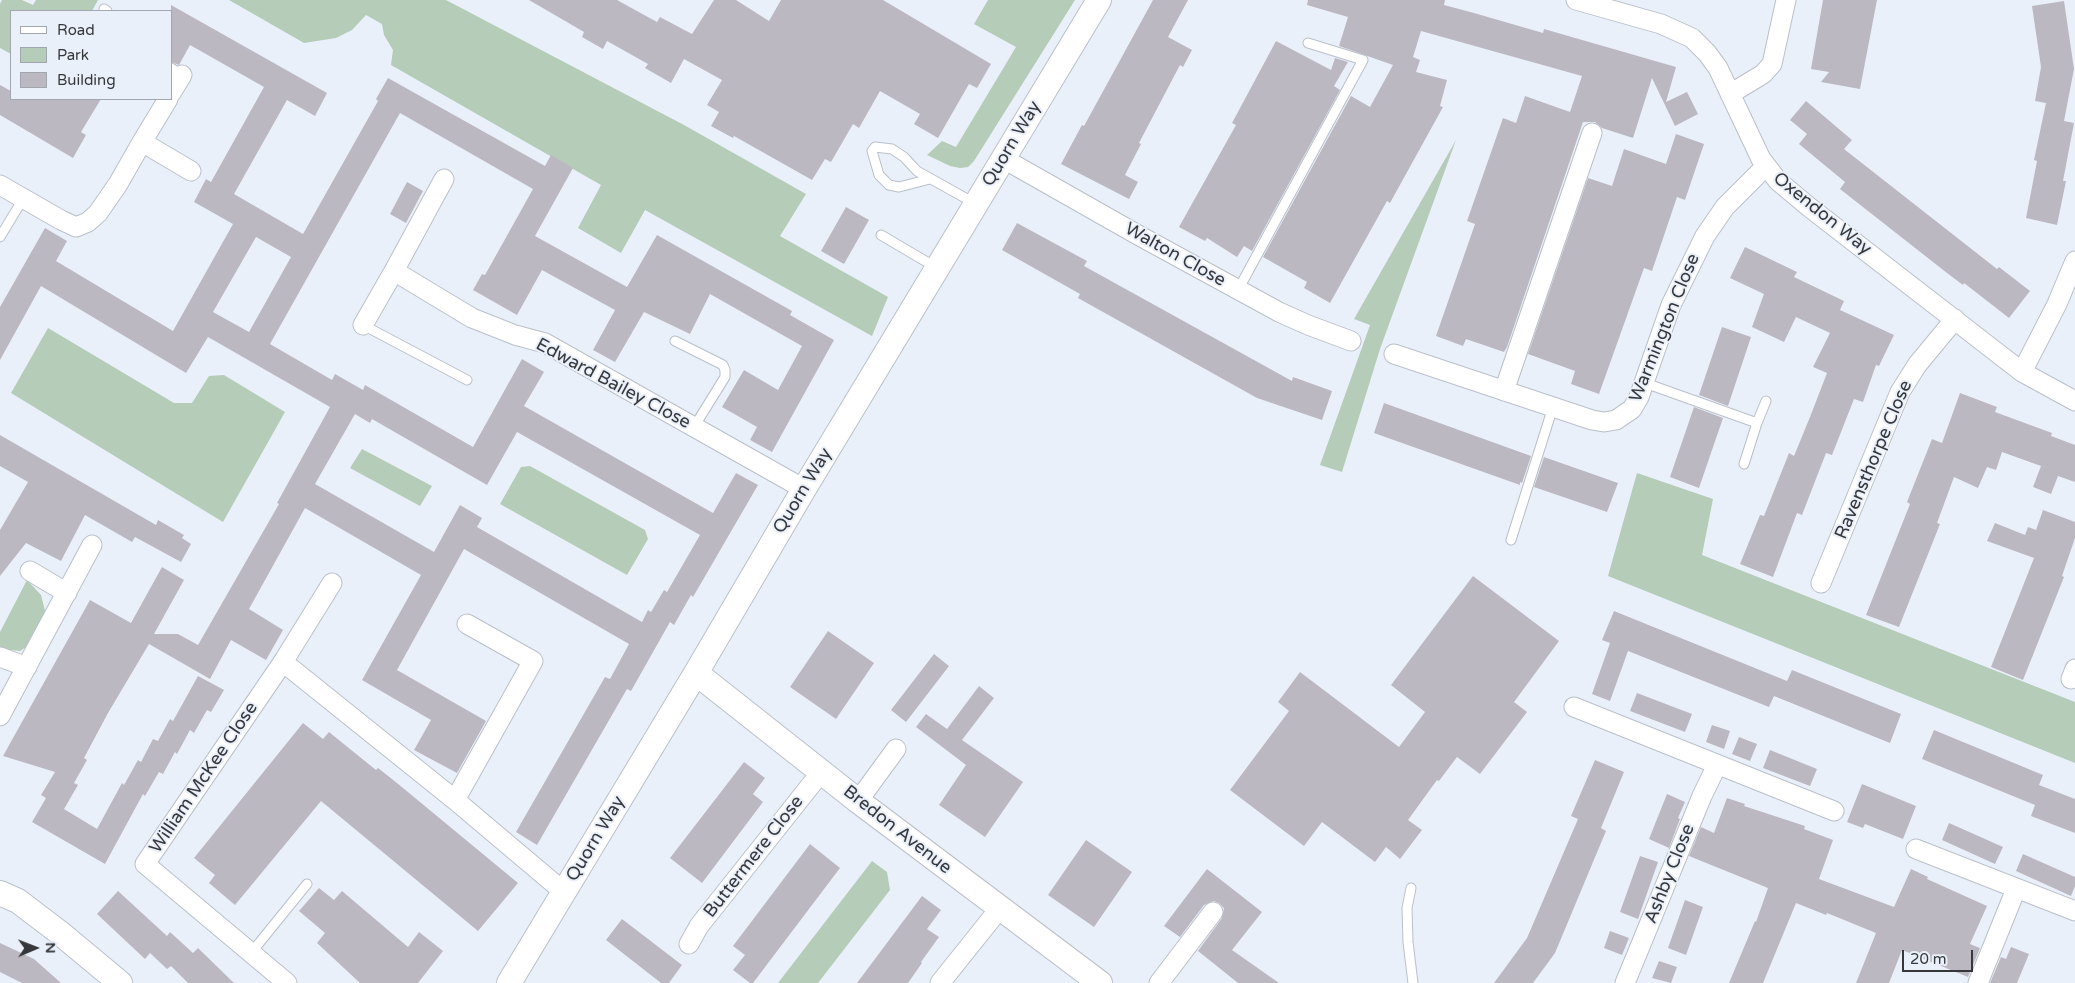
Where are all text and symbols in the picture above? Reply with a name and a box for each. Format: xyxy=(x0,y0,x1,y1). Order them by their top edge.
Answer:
legend xyxy=(10,10,172,100)
text: Road xyxy=(57,21,95,39)
text: Park xyxy=(57,46,89,64)
text: Building xyxy=(57,71,116,89)
street label: Quorn Way xyxy=(978,97,1046,191)
street label: Oxendon Way xyxy=(1769,168,1875,260)
street label: Walton Close xyxy=(1121,218,1229,292)
street label: Warmington Close xyxy=(1625,251,1705,405)
street label: Edward Bailey Close xyxy=(532,334,694,434)
street label: Ravensthorpe Close xyxy=(1831,377,1917,543)
street label: Quorn Way xyxy=(769,444,837,538)
street label: William McKee Close xyxy=(145,698,263,858)
street label: Bredon Avenue xyxy=(839,781,955,879)
street label: Quorn Way xyxy=(562,792,630,886)
street label: Buttermere Close xyxy=(700,792,808,922)
street label: Ashby Close xyxy=(1640,821,1700,927)
north arrow xyxy=(10,923,60,973)
scale bar xyxy=(1905,940,1976,972)
text: N xyxy=(42,942,59,954)
text: 20 m xyxy=(1910,950,1947,968)

